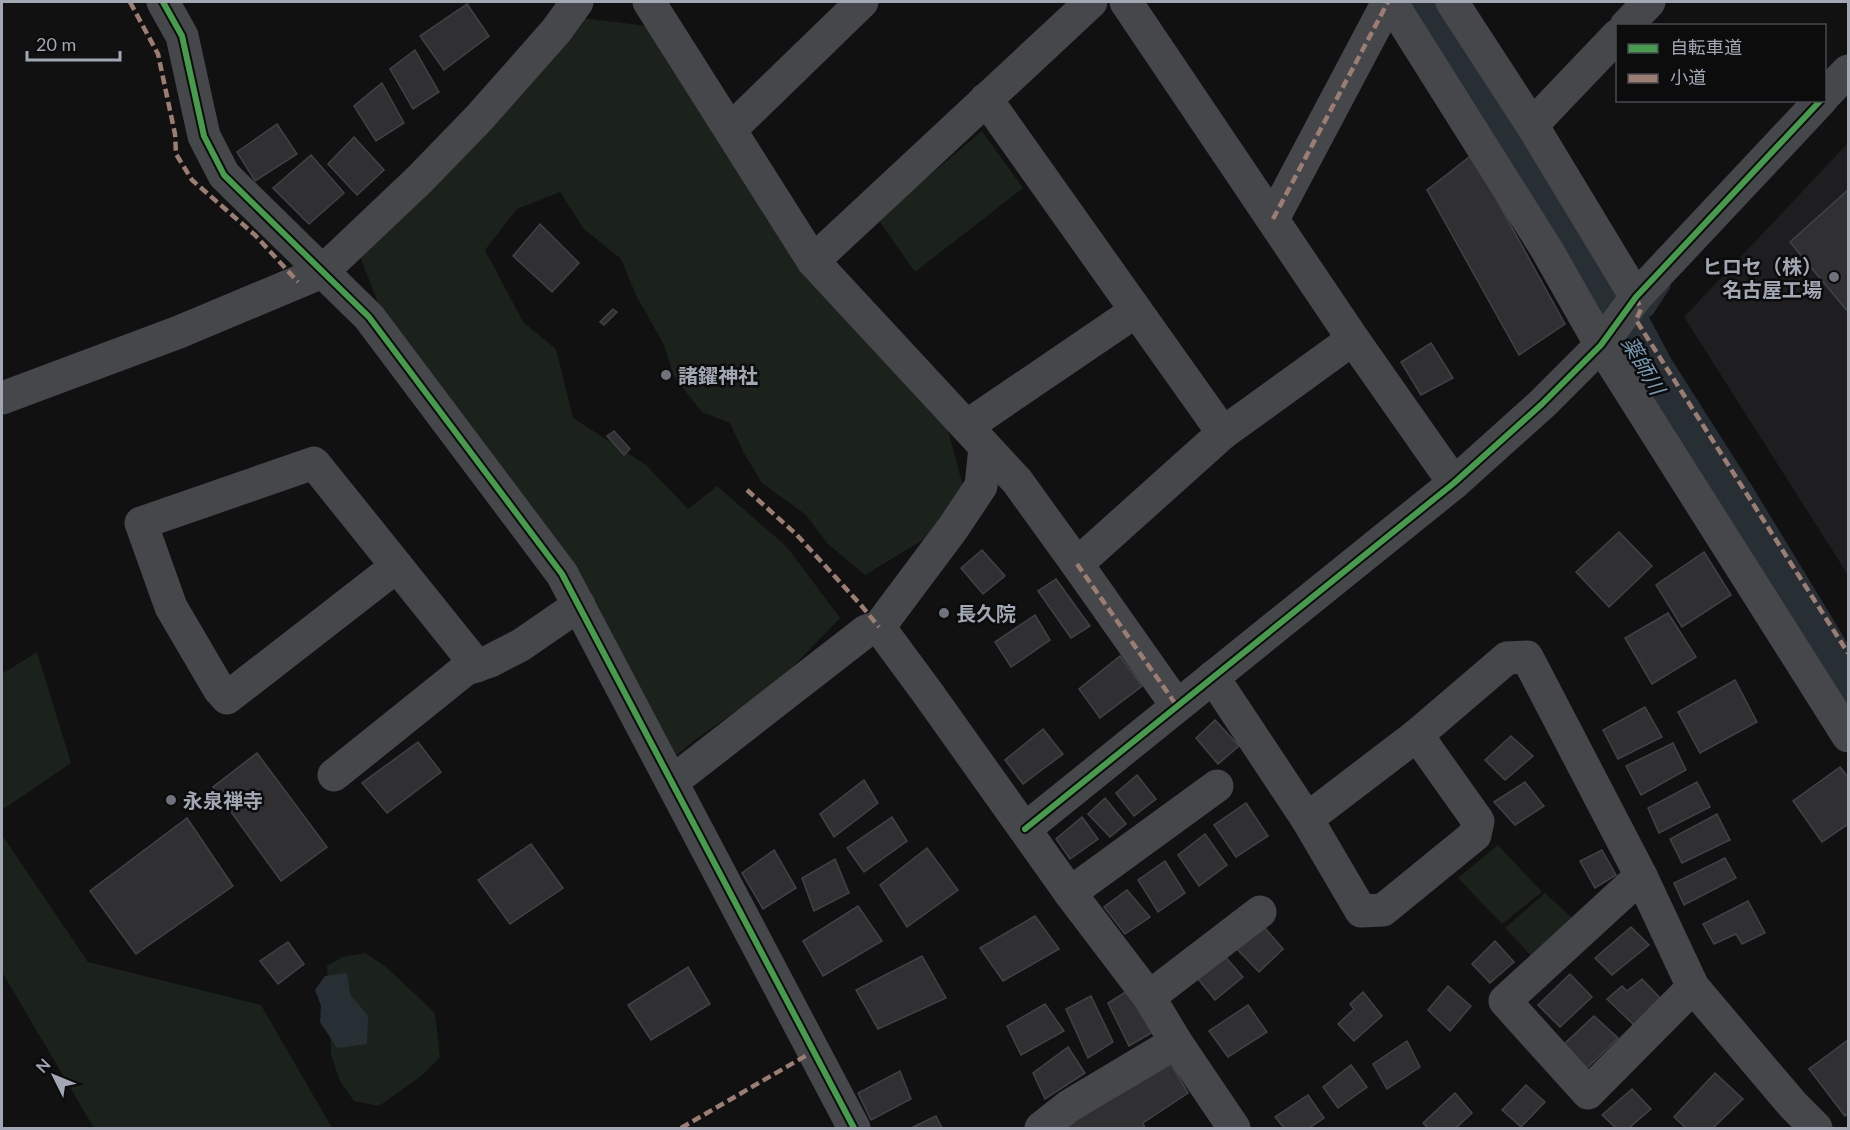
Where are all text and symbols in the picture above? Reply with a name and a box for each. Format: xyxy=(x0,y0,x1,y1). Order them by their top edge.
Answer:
scale bar xyxy=(27,24,120,62)
legend xyxy=(1616,24,1826,102)
text: 20 m xyxy=(36,33,76,55)
text: 自転車道 xyxy=(1670,36,1742,58)
text: 小道 xyxy=(1670,66,1706,88)
place label: ヒロセ（株） 名古屋工場 xyxy=(1702,254,1822,301)
marker: ヒロセ（株） 名古屋工場 xyxy=(1827,270,1841,284)
water label: 薬師川 xyxy=(1617,331,1672,400)
place label: 諸鑃神社 xyxy=(678,363,758,387)
marker: 諸鑃神社 xyxy=(659,368,673,382)
place label: 長久院 xyxy=(956,601,1016,625)
marker: 長久院 xyxy=(937,606,951,620)
place label: 永泉禅寺 xyxy=(183,788,263,812)
marker: 永泉禅寺 xyxy=(164,793,178,807)
north arrow xyxy=(24,1046,84,1106)
text: N xyxy=(32,1054,54,1076)

